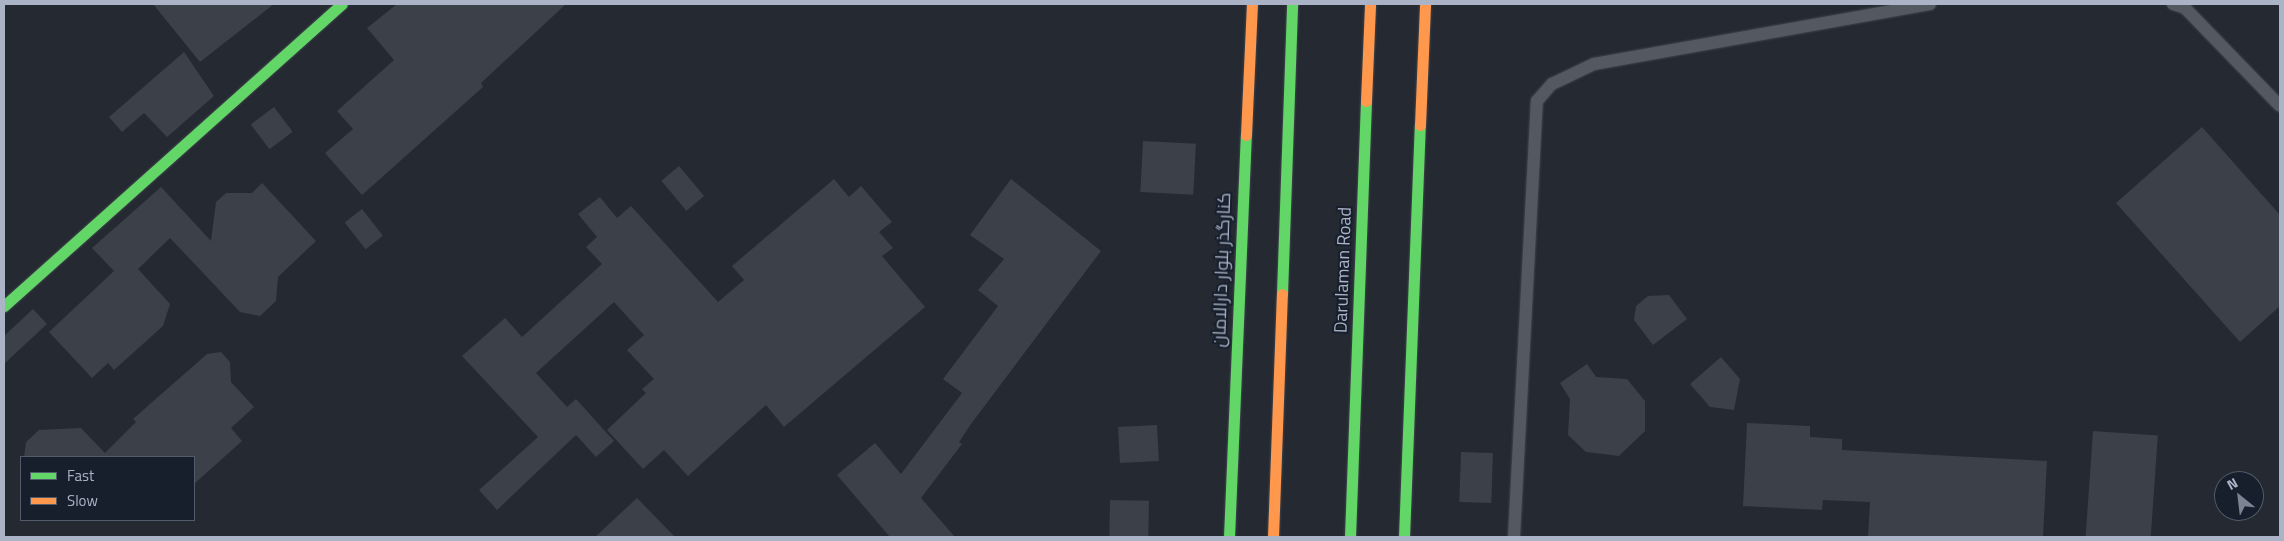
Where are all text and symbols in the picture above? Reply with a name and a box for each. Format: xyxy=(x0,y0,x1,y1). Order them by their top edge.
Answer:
street label: کنارگذر بلوار دارالامان xyxy=(1209,192,1235,348)
street label: Darulaman Road xyxy=(1330,207,1356,333)
legend xyxy=(20,456,195,521)
text: Fast xyxy=(67,464,94,487)
north arrow xyxy=(2214,471,2264,521)
text: N xyxy=(2223,472,2241,495)
text: Slow xyxy=(67,489,98,512)

